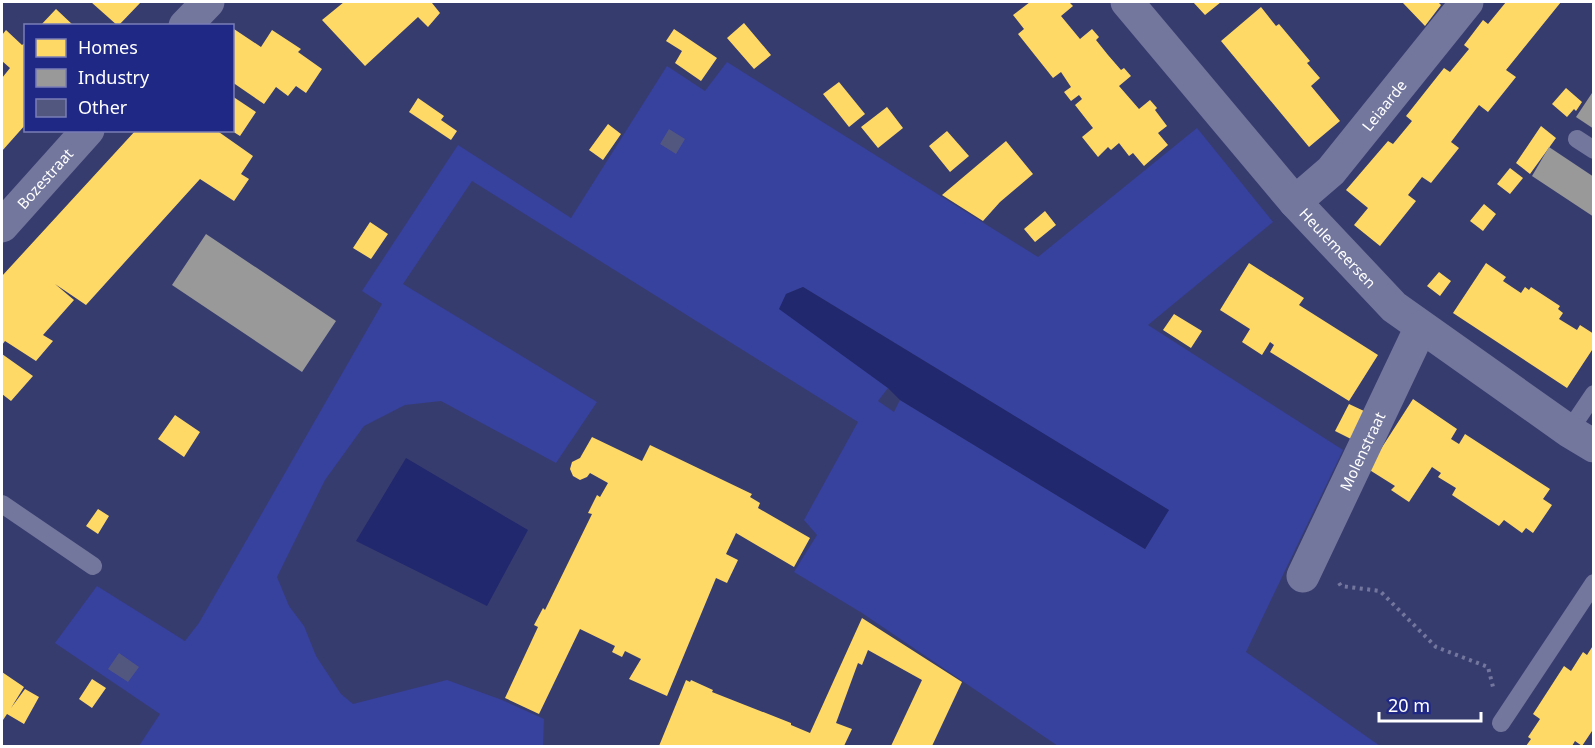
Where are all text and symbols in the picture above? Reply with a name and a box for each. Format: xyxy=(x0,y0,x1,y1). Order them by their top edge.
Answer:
legend xyxy=(24,24,234,132)
text: Homes xyxy=(78,35,138,59)
text: Industry xyxy=(78,65,150,89)
street label: Leiaarde xyxy=(1357,75,1411,135)
text: Other xyxy=(78,95,128,119)
street label: Bozestraat xyxy=(12,143,78,213)
street label: Heulemeersen xyxy=(1295,203,1381,292)
street label: Molenstraat xyxy=(1335,408,1390,494)
scale bar xyxy=(1379,685,1481,723)
text: 20 m xyxy=(1388,693,1430,717)

